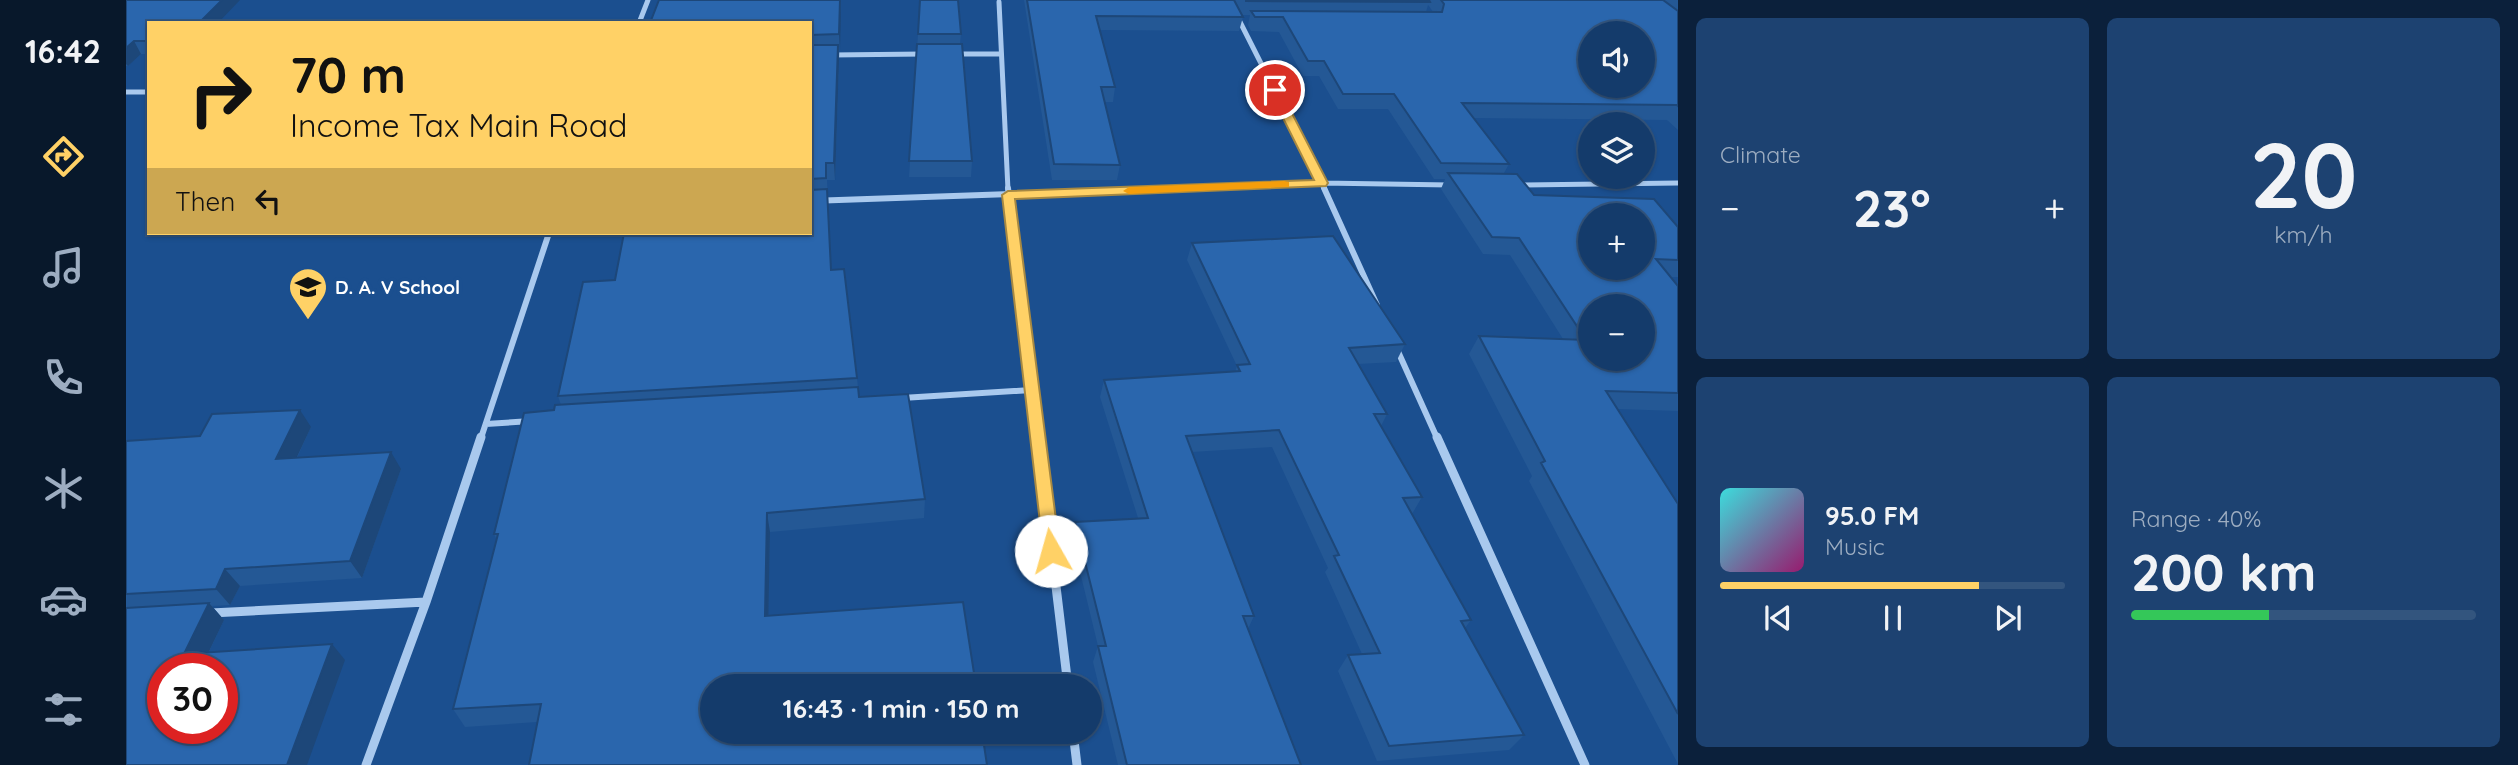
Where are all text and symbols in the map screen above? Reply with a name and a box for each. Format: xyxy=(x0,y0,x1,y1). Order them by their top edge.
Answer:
map controls xyxy=(1578,21,1655,371)
button: sound xyxy=(1578,21,1655,98)
text: 16:42 xyxy=(25,31,101,71)
text: 70 m xyxy=(290,44,406,105)
icon: right xyxy=(175,49,266,140)
pin xyxy=(1245,60,1305,120)
icon: arrive xyxy=(1256,71,1294,109)
text: Income Tax Main Road xyxy=(290,105,627,145)
button: layers xyxy=(1578,112,1655,189)
text: 20 xyxy=(2250,117,2357,231)
icon: directions xyxy=(39,132,88,181)
text: Climate xyxy=(1720,140,1801,169)
text: 23° xyxy=(1853,175,1931,240)
icon: left xyxy=(249,182,287,220)
text: − xyxy=(1720,184,1740,232)
text: + xyxy=(2044,184,2065,232)
text: Then xyxy=(175,185,235,218)
button: + xyxy=(1578,203,1655,280)
text: km/h xyxy=(2274,220,2333,249)
icon: music xyxy=(39,243,88,292)
school or university icon: D. A. V School xyxy=(287,266,329,321)
place label: D. A. V School xyxy=(335,275,460,299)
button: − xyxy=(1578,294,1655,371)
icon: phone xyxy=(39,353,88,402)
icon: climate xyxy=(39,464,88,513)
text: 95.0 FM xyxy=(1825,499,1919,532)
text: Range · 40% xyxy=(2131,504,2261,533)
position arrow xyxy=(1014,514,1088,588)
text: Music xyxy=(1825,532,1885,561)
text: 200 km xyxy=(2131,539,2317,604)
icon: car xyxy=(39,575,88,624)
icon: previous xyxy=(1759,599,1797,637)
icon: pause xyxy=(1874,599,1912,637)
icon: next xyxy=(1989,599,2027,637)
speed limit sign: 30 xyxy=(147,653,238,744)
icon: filters xyxy=(39,685,88,734)
text: 16:43 · 1 min · 150 m xyxy=(783,692,1019,725)

